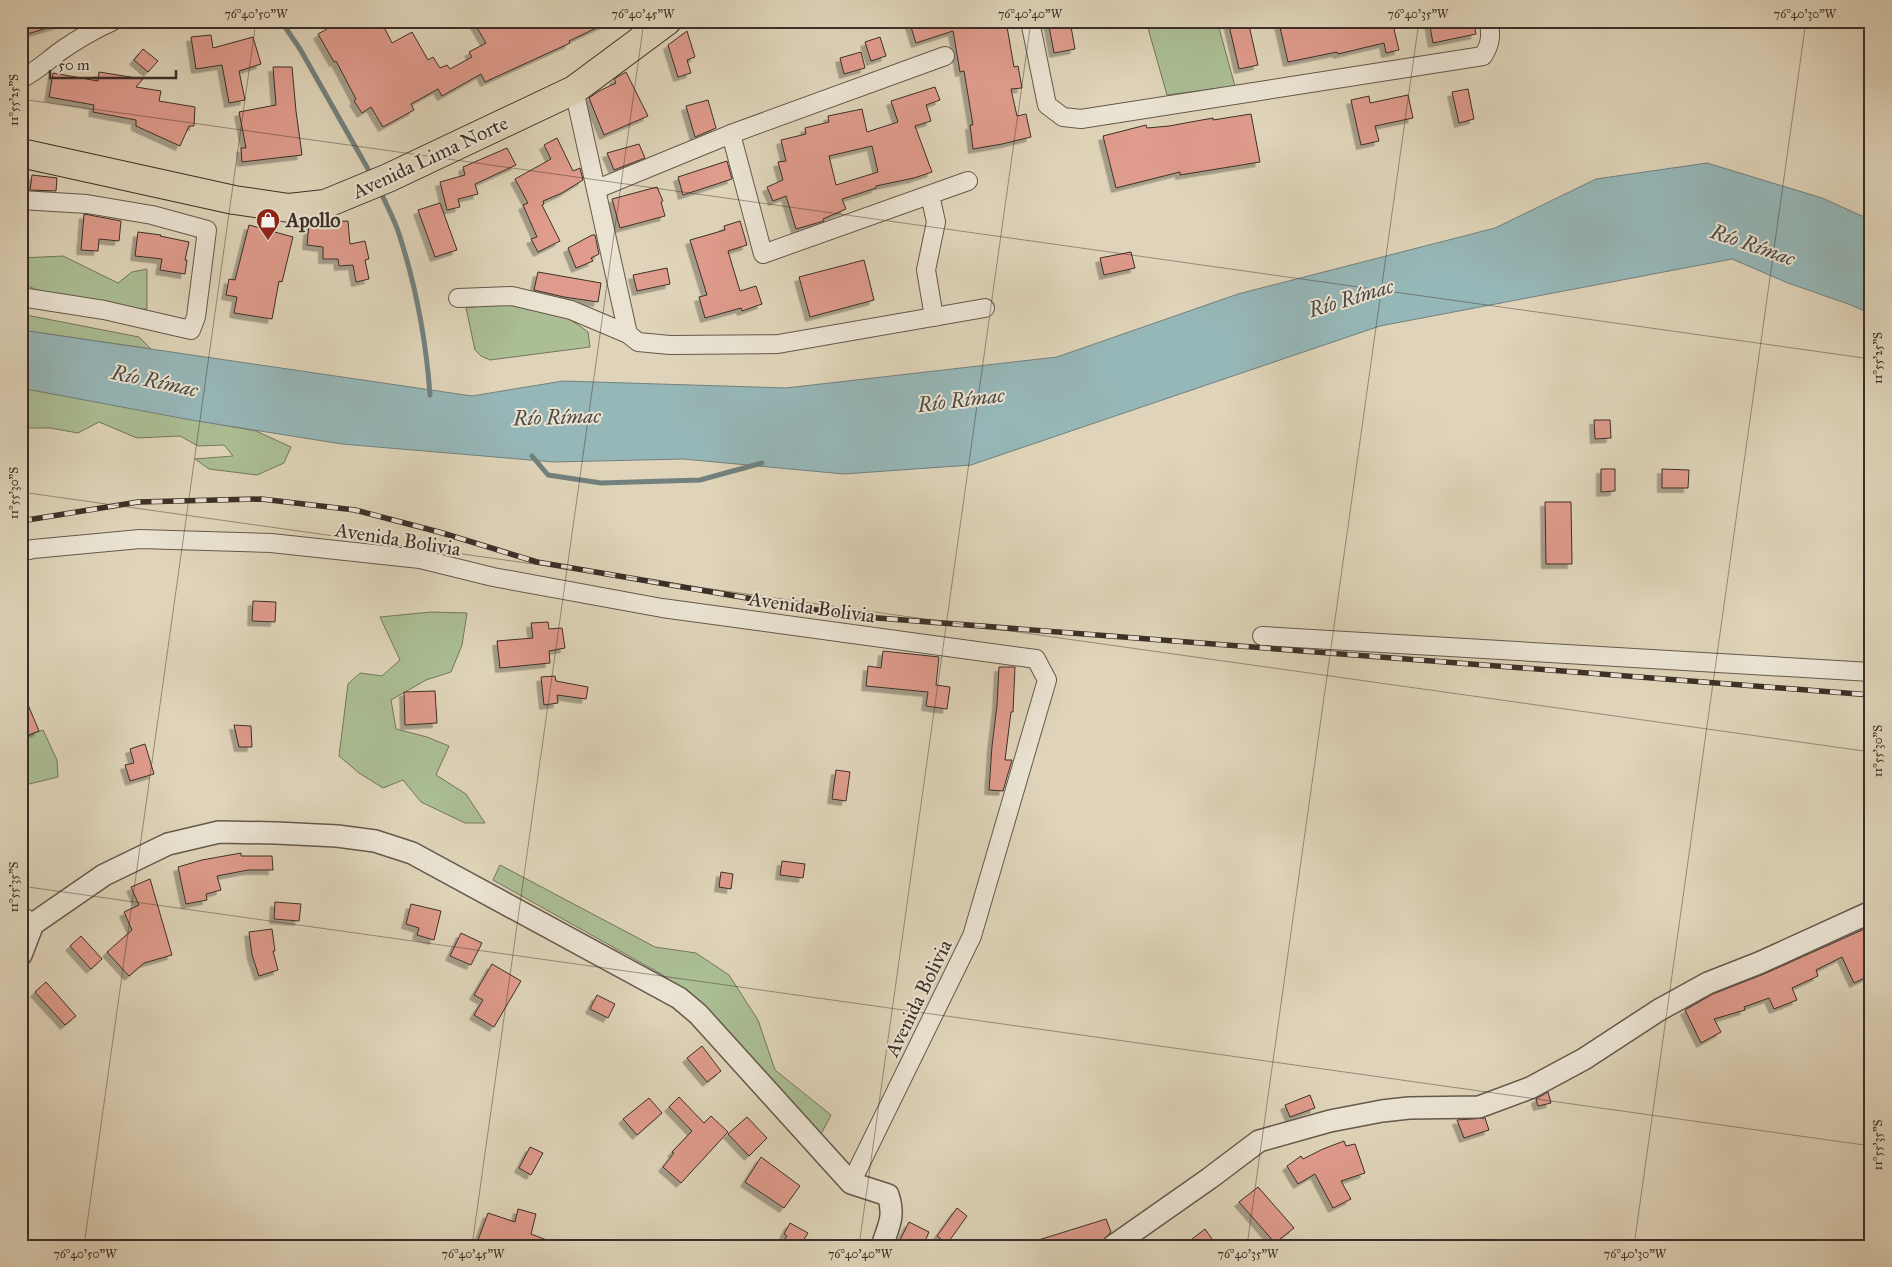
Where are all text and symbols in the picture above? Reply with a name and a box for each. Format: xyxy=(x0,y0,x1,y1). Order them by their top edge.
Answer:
text: 76°40'50"W xyxy=(224,7,288,21)
text: 76°40'45"W xyxy=(612,7,675,21)
text: 76°40'40"W xyxy=(998,7,1063,21)
text: 76°40'35"W xyxy=(1388,7,1449,21)
text: 76°40'30"W xyxy=(1774,7,1837,21)
scale bar xyxy=(50,48,176,80)
text: 50 m xyxy=(58,56,90,74)
text: 11°55'25"S xyxy=(7,74,21,126)
street label: Avenida Lima Norte xyxy=(347,110,512,204)
shop icon: Apollo xyxy=(255,207,281,241)
place label: Apollo xyxy=(284,208,341,233)
water label: Río Rímac xyxy=(1706,218,1799,272)
water label: Río Rímac xyxy=(1304,273,1397,324)
text: 11°55'25"S xyxy=(1871,332,1885,384)
water label: Río Rímac xyxy=(108,359,201,403)
water label: Río Rímac xyxy=(915,382,1006,418)
water label: Río Rímac xyxy=(512,402,602,432)
text: 11°55'30"S xyxy=(7,467,21,519)
street label: Avenida Bolivia xyxy=(332,517,463,561)
street label: Avenida Bolivia xyxy=(746,586,877,628)
text: 11°55'30"S xyxy=(1871,725,1885,777)
text: 11°55'35"S xyxy=(7,861,21,912)
street label: Avenida Bolivia xyxy=(879,935,957,1061)
text: 11°55'35"S xyxy=(1871,1119,1885,1170)
text: 76°40'50"W xyxy=(53,1247,117,1261)
text: 76°40'45"W xyxy=(442,1247,505,1261)
text: 76°40'40"W xyxy=(828,1247,893,1261)
text: 76°40'35"W xyxy=(1218,1247,1279,1261)
text: 76°40'30"W xyxy=(1604,1247,1667,1261)

